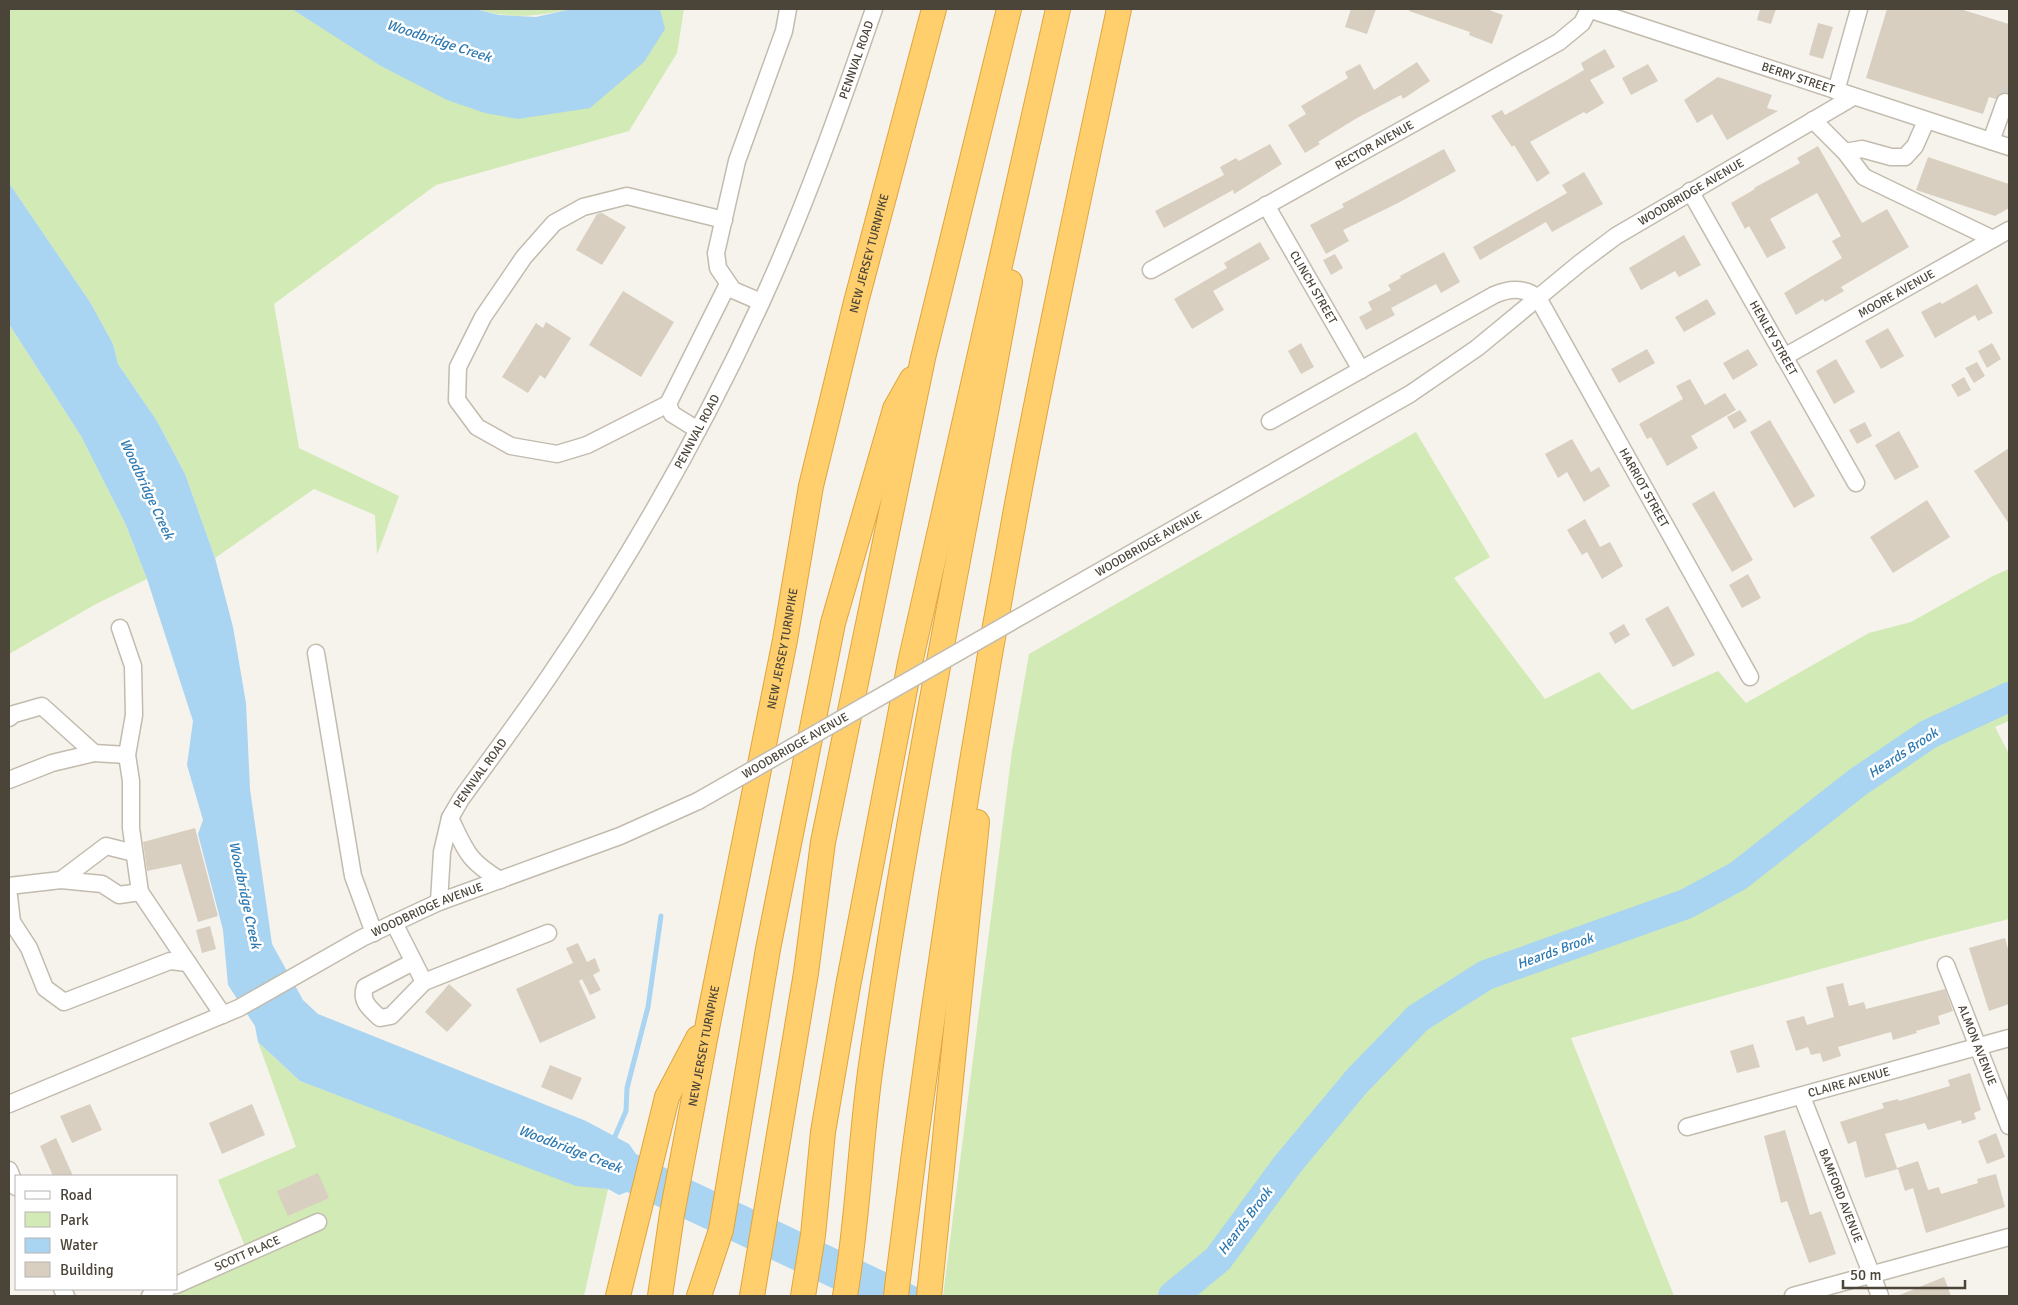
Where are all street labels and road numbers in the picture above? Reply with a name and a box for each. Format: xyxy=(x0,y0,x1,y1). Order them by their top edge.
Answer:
street label: PENNVAL ROAD xyxy=(836,18,877,101)
street label: BERRY STREET xyxy=(1760,59,1836,97)
street label: RECTOR AVENUE xyxy=(1332,117,1417,173)
street label: WOODBRIDGE AVENUE xyxy=(1635,155,1747,229)
street label: NEW JERSEY TURNPIKE xyxy=(846,192,892,314)
street label: CLINCH STREET xyxy=(1286,248,1340,327)
street label: MOORE AVENUE xyxy=(1855,266,1937,321)
street label: HENLEY STREET xyxy=(1746,298,1801,378)
street label: PENNVAL ROAD xyxy=(671,392,723,472)
street label: HARRIOT STREET xyxy=(1616,445,1672,530)
street label: WOODBRIDGE AVENUE xyxy=(1093,507,1204,580)
street label: NEW JERSEY TURNPIKE xyxy=(764,587,801,710)
street label: WOODBRIDGE AVENUE xyxy=(739,709,851,782)
street label: PENNVAL ROAD xyxy=(450,735,510,811)
street label: WOODBRIDGE AVENUE xyxy=(369,879,485,940)
street label: NEW JERSEY TURNPIKE xyxy=(685,984,723,1108)
street label: ALMON AVENUE xyxy=(1955,1003,2000,1088)
street label: CLAIRE AVENUE xyxy=(1806,1064,1892,1101)
street label: BAMFORD AVENUE xyxy=(1816,1147,1866,1245)
street label: SCOTT PLACE xyxy=(212,1232,283,1274)

